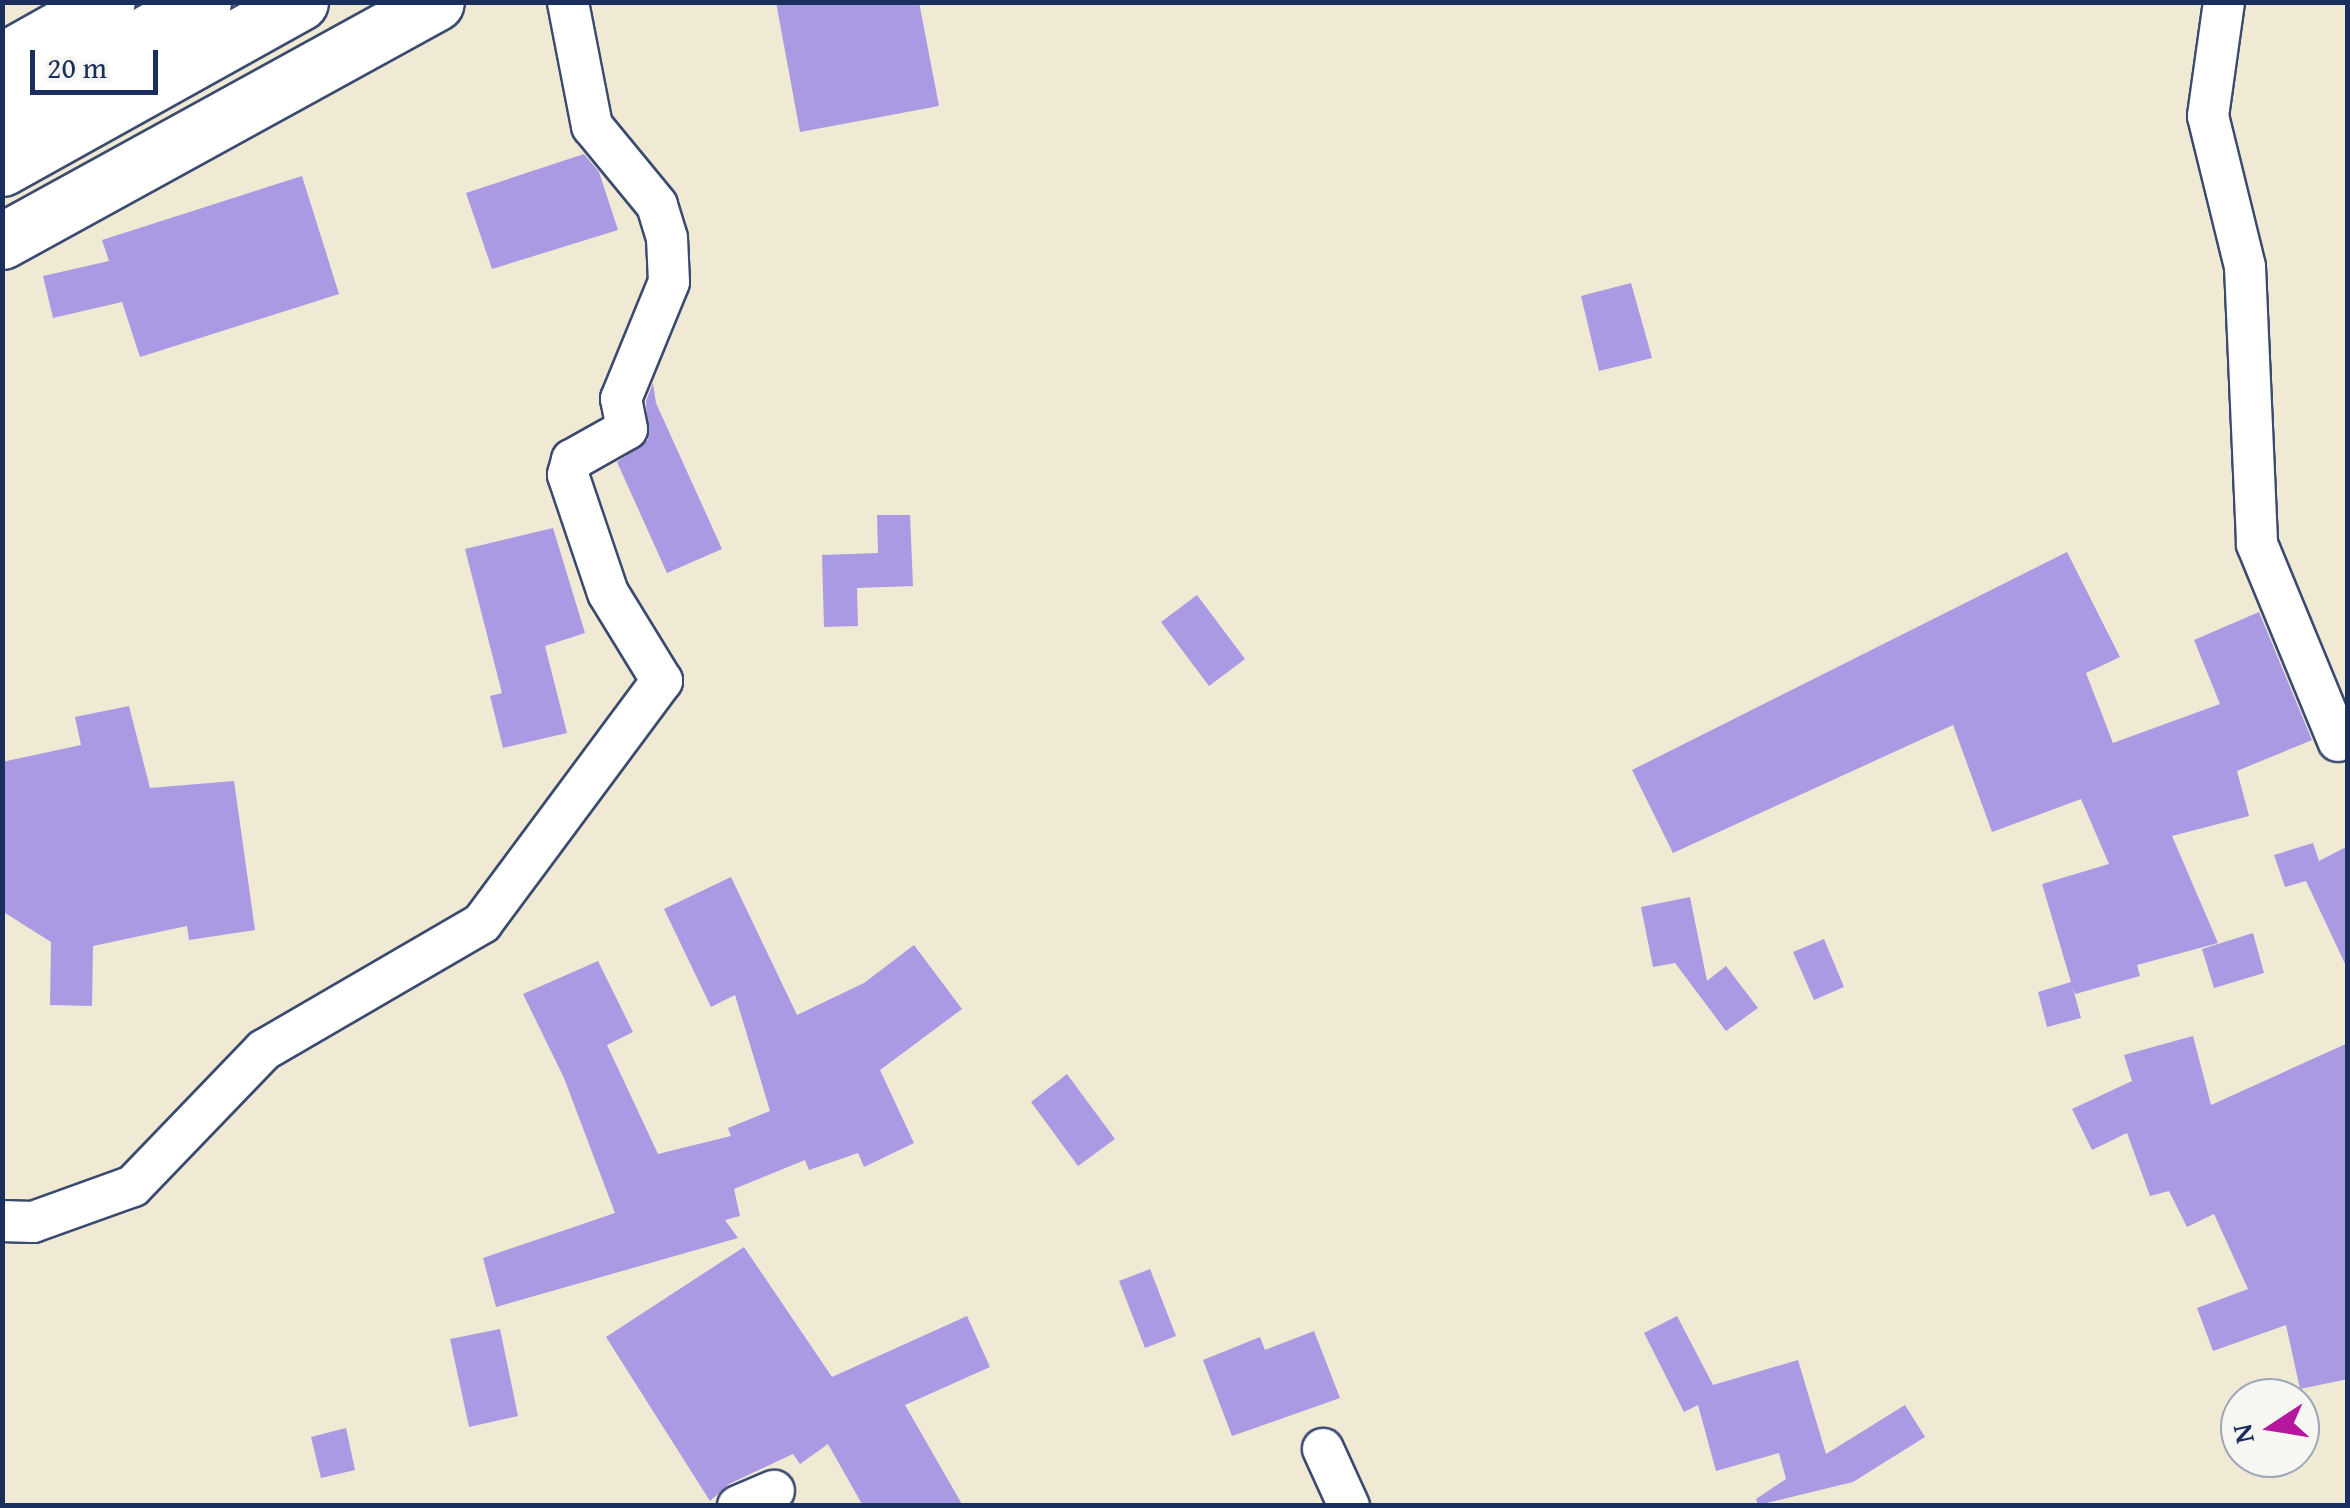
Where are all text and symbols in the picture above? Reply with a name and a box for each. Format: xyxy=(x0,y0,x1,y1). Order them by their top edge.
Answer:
scale bar xyxy=(35,30,162,92)
text: 20 m xyxy=(47,45,107,89)
north arrow xyxy=(2220,1378,2320,1478)
text: N xyxy=(2220,1421,2264,1447)

